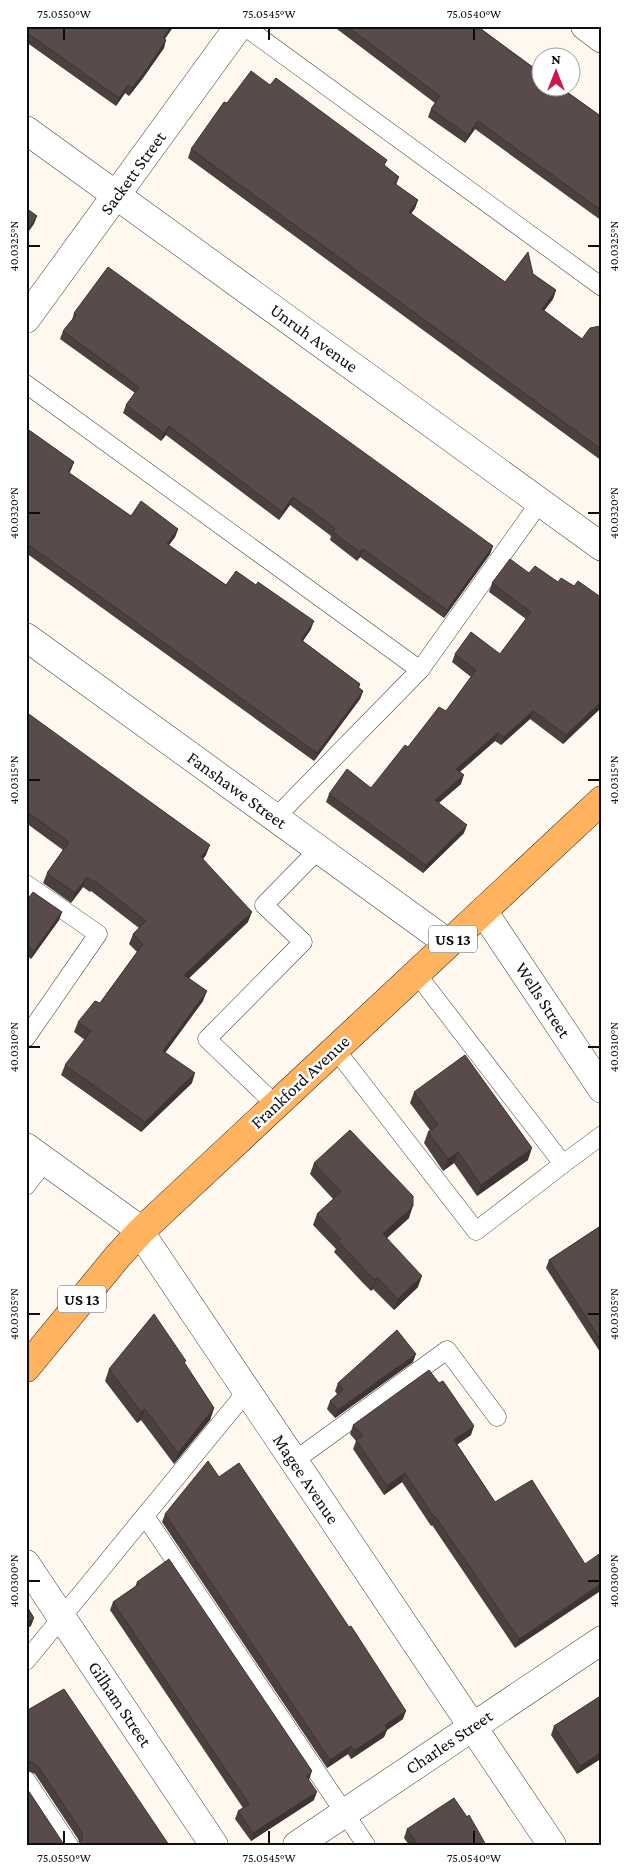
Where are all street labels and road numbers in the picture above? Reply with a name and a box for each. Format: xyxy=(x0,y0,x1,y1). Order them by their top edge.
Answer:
street label: Sackett Street xyxy=(96,127,170,219)
street label: Unruh Avenue xyxy=(266,300,362,377)
street label: Fanshawe Street xyxy=(183,747,291,833)
road number: US 13 xyxy=(429,926,477,952)
street label: Wells Street xyxy=(511,959,575,1042)
street label: Frankford Avenue xyxy=(247,1031,353,1133)
road number: US 13 xyxy=(58,1286,106,1312)
street label: Magee Avenue xyxy=(269,1430,343,1528)
street label: Gilham Street xyxy=(84,1657,157,1751)
street label: Charles Street xyxy=(402,1705,497,1778)

